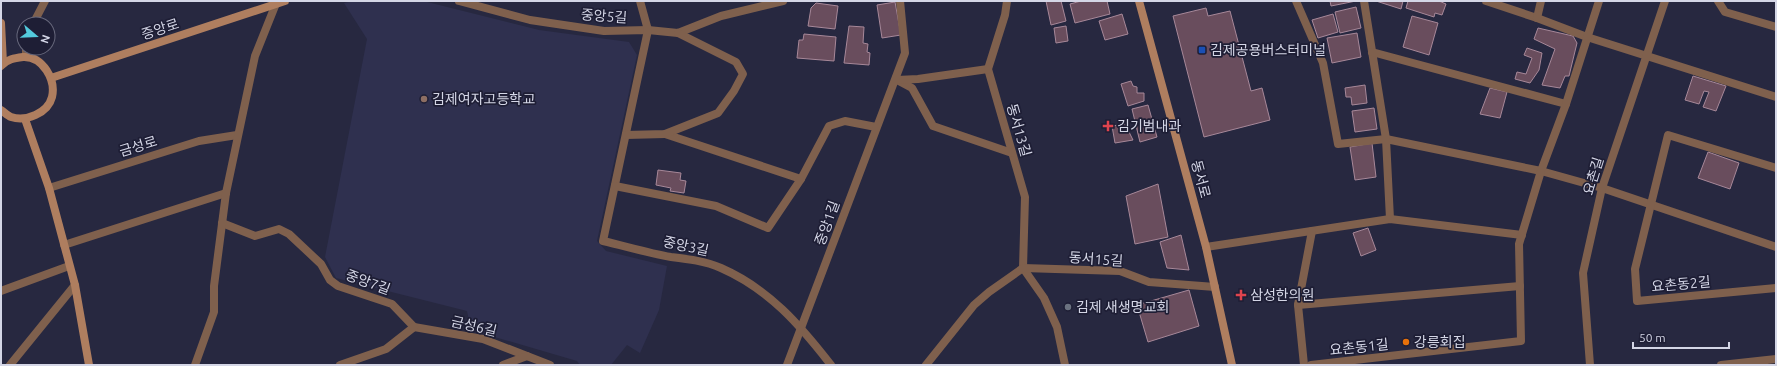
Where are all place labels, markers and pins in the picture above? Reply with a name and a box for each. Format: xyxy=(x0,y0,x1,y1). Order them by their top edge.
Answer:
place label: 김제공용버스터미널 xyxy=(1210,42,1326,58)
marker: 김제공용버스터미널 xyxy=(1197,45,1207,55)
place label: 김제여자고등학교 xyxy=(432,91,535,107)
marker: 김제여자고등학교 xyxy=(419,94,429,104)
place label: 김기범내과 xyxy=(1117,118,1182,134)
marker: 김기범내과 xyxy=(1102,120,1114,132)
place label: 삼성한의원 xyxy=(1250,287,1314,303)
marker: 삼성한의원 xyxy=(1235,289,1247,301)
place label: 김제 새생명교회 xyxy=(1076,299,1169,315)
marker: 김제 새생명교회 xyxy=(1063,302,1073,312)
place label: 강릉회집 xyxy=(1414,334,1466,350)
marker: 강릉회집 xyxy=(1401,337,1411,347)

